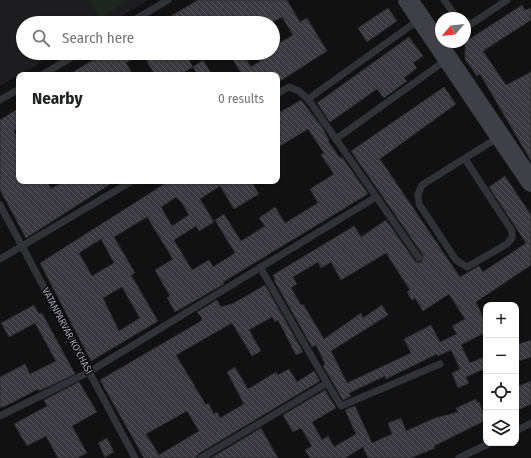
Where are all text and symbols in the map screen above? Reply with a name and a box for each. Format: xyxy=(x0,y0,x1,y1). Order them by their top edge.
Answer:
north arrow xyxy=(435,12,471,48)
search box xyxy=(16,16,280,60)
icon: search xyxy=(30,27,52,49)
text: Search here xyxy=(62,29,134,47)
text: Nearby xyxy=(32,88,83,109)
text: 0 results xyxy=(218,91,264,106)
street label: VATANPARVAR KO'CHASI xyxy=(39,286,95,376)
map controls xyxy=(483,302,519,446)
button: + xyxy=(483,302,519,338)
button: − xyxy=(483,338,519,374)
button: locate xyxy=(483,374,519,410)
button: layers xyxy=(483,410,519,446)

